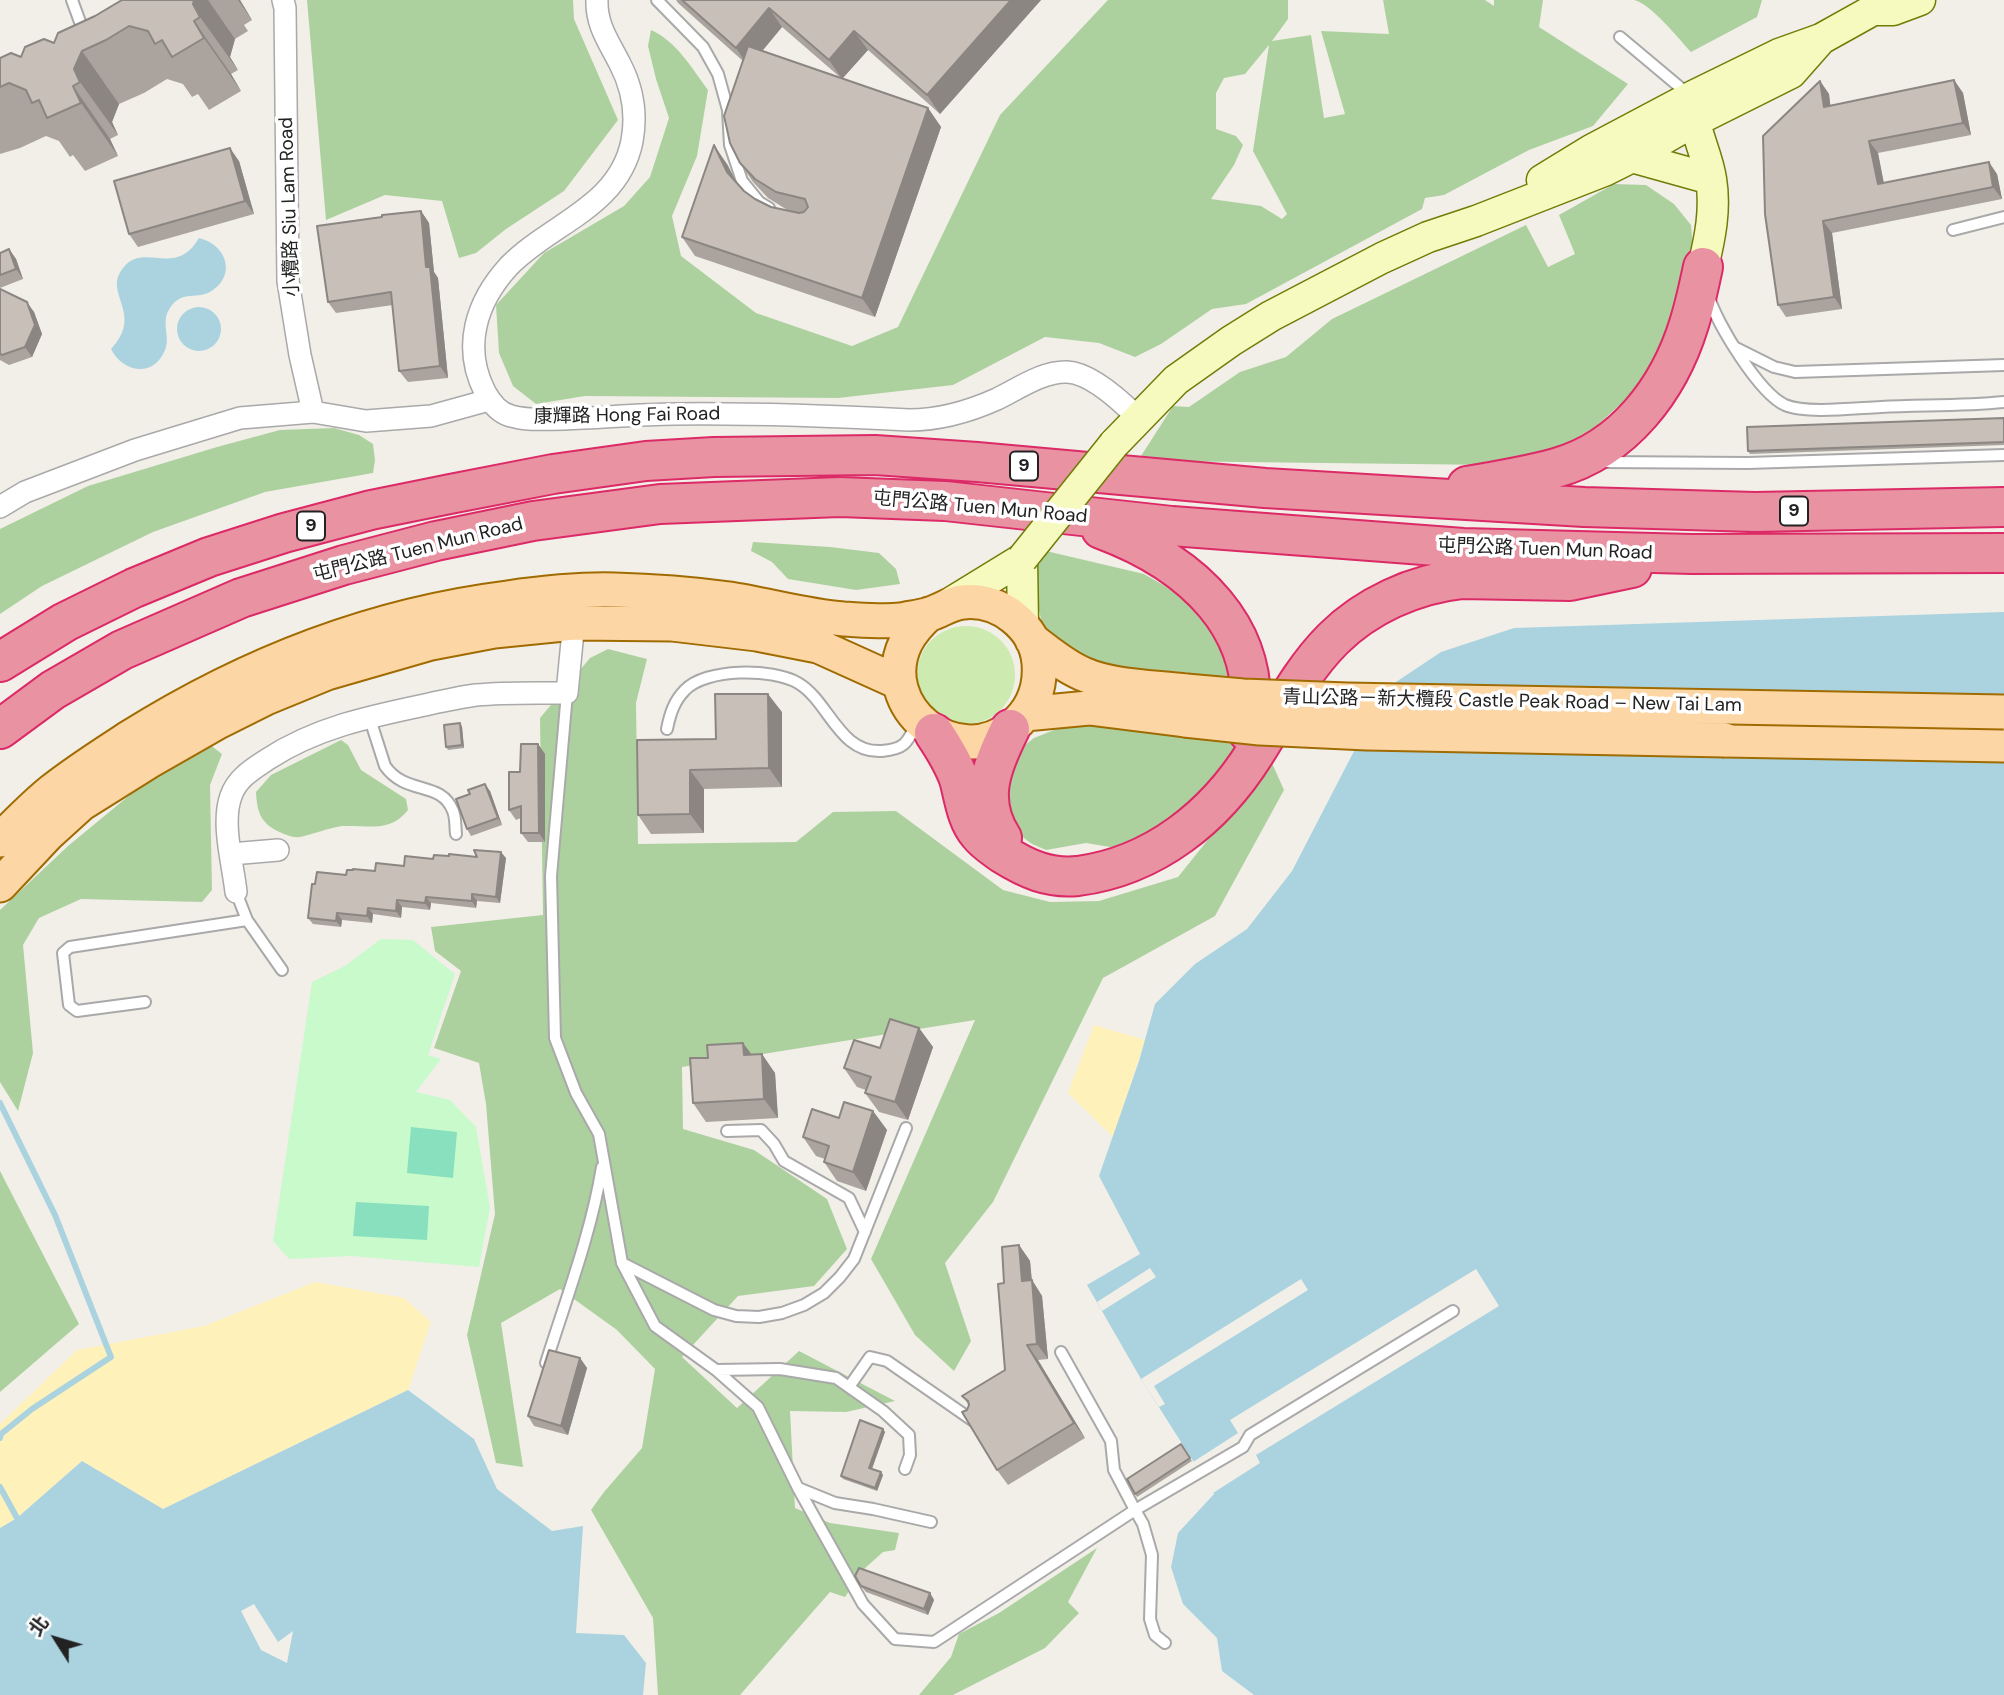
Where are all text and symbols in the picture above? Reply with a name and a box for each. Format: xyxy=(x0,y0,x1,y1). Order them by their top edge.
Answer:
street label: 小欖路 Siu Lam Road xyxy=(275,117,305,297)
street label: 康輝路 Hong Fai Road xyxy=(534,403,720,429)
road number: 9 xyxy=(1010,452,1038,480)
street label: 屯門公路 Tuen Mun Road xyxy=(872,487,1088,529)
road number: 9 xyxy=(1780,496,1808,526)
road number: 9 xyxy=(297,512,325,540)
street label: 屯門公路 Tuen Mun Road xyxy=(311,513,525,587)
street label: 屯門公路 Tuen Mun Road xyxy=(1437,535,1653,565)
street label: 青山公路－新大欖段 Castle Peak Road – New Tai Lam xyxy=(1282,687,1742,717)
north arrow xyxy=(21,1604,91,1674)
text: 北 xyxy=(23,1611,55,1641)

